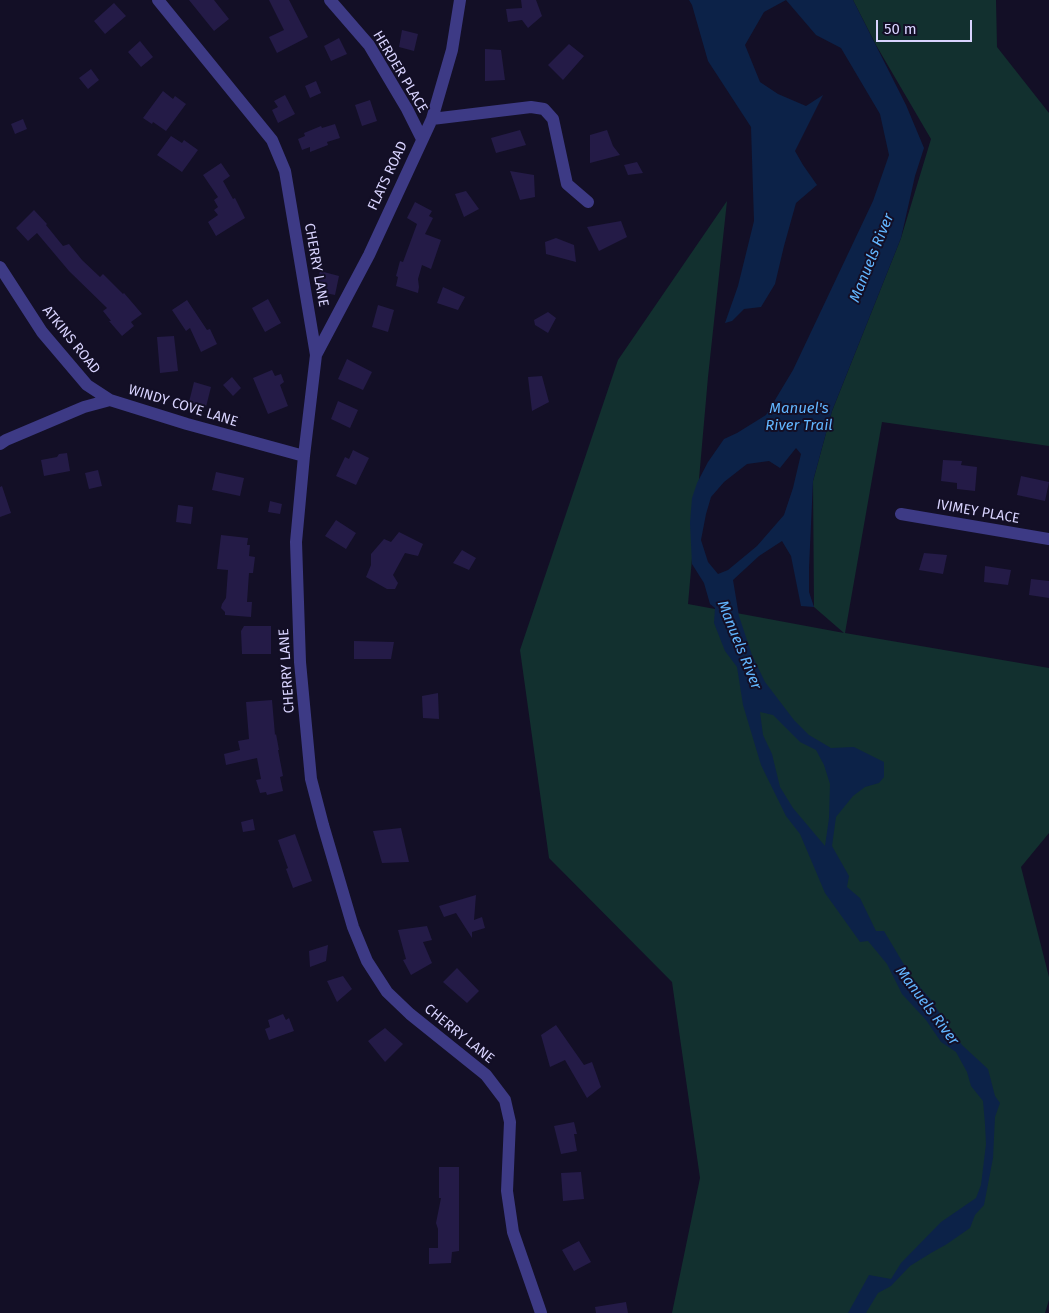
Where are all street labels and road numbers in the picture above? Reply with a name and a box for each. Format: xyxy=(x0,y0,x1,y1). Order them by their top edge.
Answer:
street label: HERDER PLACE xyxy=(369,28,431,116)
street label: FLATS ROAD xyxy=(365,139,411,213)
street label: CHERRY LANE xyxy=(300,222,332,308)
street label: ATKINS ROAD xyxy=(38,303,104,377)
street label: WINDY COVE LANE xyxy=(126,381,240,431)
street label: IVIMEY PLACE xyxy=(935,496,1021,528)
street label: CHERRY LANE xyxy=(276,628,298,714)
street label: CHERRY LANE xyxy=(421,1001,497,1067)

